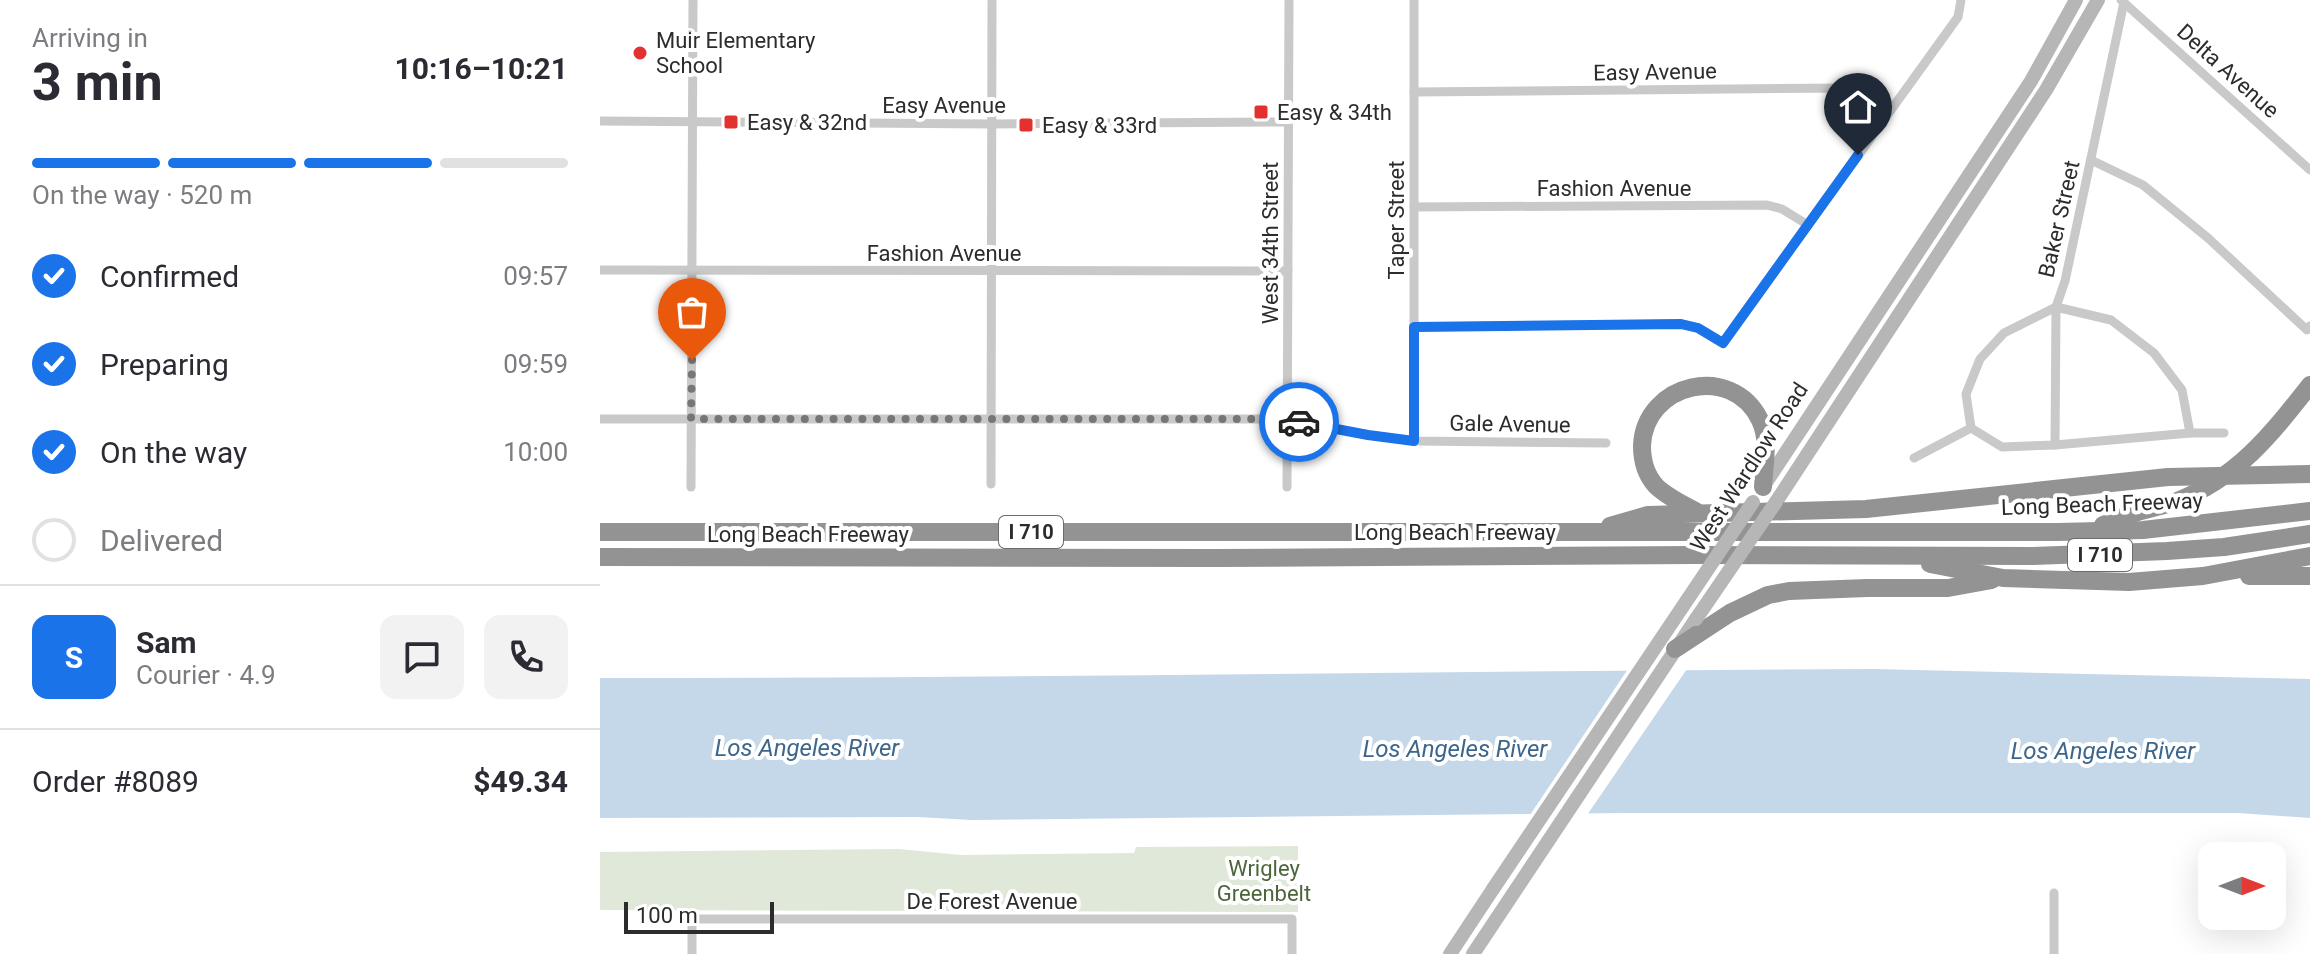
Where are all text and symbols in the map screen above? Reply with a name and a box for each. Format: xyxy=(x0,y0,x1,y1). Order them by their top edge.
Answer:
street label: Delta Avenue xyxy=(2172,19,2284,123)
text: Arriving in xyxy=(32,23,148,53)
place label: Muir Elementary School xyxy=(656,28,816,78)
marker: Muir Elementary School xyxy=(631,44,649,62)
text: 10:16–10:21 xyxy=(394,51,568,86)
text: 3 min xyxy=(32,52,163,113)
street label: Easy Avenue xyxy=(1593,58,1717,86)
pin xyxy=(1824,73,1892,155)
icon: home xyxy=(1836,85,1880,129)
street label: Easy Avenue xyxy=(882,93,1006,118)
place label: Easy & 34th xyxy=(1277,100,1392,125)
marker: Easy & 34th xyxy=(1252,103,1270,121)
place label: Easy & 32nd xyxy=(747,110,867,135)
marker: Easy & 32nd xyxy=(722,113,740,131)
place label: Easy & 33rd xyxy=(1042,113,1157,138)
marker: Easy & 33rd xyxy=(1017,116,1035,134)
street label: Baker Street xyxy=(2033,158,2085,280)
street label: Taper Street xyxy=(1384,161,1409,279)
street label: West 34th Street xyxy=(1258,162,1283,324)
street label: Fashion Avenue xyxy=(1537,176,1691,201)
text: On the way · 520 m xyxy=(32,180,252,210)
street label: Fashion Avenue xyxy=(867,241,1021,266)
icon: check xyxy=(32,254,76,298)
text: Confirmed xyxy=(100,259,239,294)
text: 09:57 xyxy=(503,261,568,291)
pin xyxy=(658,278,726,360)
icon: bag xyxy=(670,290,714,334)
icon: check xyxy=(32,342,76,386)
text: Preparing xyxy=(100,347,229,382)
text: 09:59 xyxy=(503,349,568,379)
street label: West Wardlow Road xyxy=(1685,378,1813,556)
courier xyxy=(1259,382,1339,462)
icon: car xyxy=(1277,400,1321,444)
street label: Gale Avenue xyxy=(1449,410,1571,438)
icon: check xyxy=(32,430,76,474)
text: On the way xyxy=(100,435,247,470)
text: 10:00 xyxy=(503,437,568,467)
street label: Long Beach Freeway xyxy=(2001,488,2204,520)
road number: I 710 xyxy=(999,516,1063,548)
street label: Long Beach Freeway xyxy=(1354,520,1557,545)
street label: Long Beach Freeway xyxy=(707,522,910,547)
text: Delivered xyxy=(100,523,223,558)
road number: I 710 xyxy=(2068,539,2132,571)
button: chat xyxy=(380,615,464,699)
button: phone xyxy=(484,615,568,699)
text: Sam xyxy=(136,625,197,660)
text: S xyxy=(65,640,83,675)
text: Courier · 4.9 xyxy=(136,660,276,690)
water label: Los Angeles River xyxy=(715,734,900,762)
water label: Los Angeles River xyxy=(1363,735,1548,763)
water label: Los Angeles River xyxy=(2011,737,2196,765)
text: Order #8089 xyxy=(32,764,199,799)
text: $49.34 xyxy=(473,764,568,799)
north arrow xyxy=(2198,842,2286,930)
map controls xyxy=(2198,842,2286,930)
park label: Wrigley Greenbelt xyxy=(1217,856,1311,906)
street label: De Forest Avenue xyxy=(907,889,1077,914)
scale bar xyxy=(624,898,774,934)
text: 100 m xyxy=(636,903,698,928)

